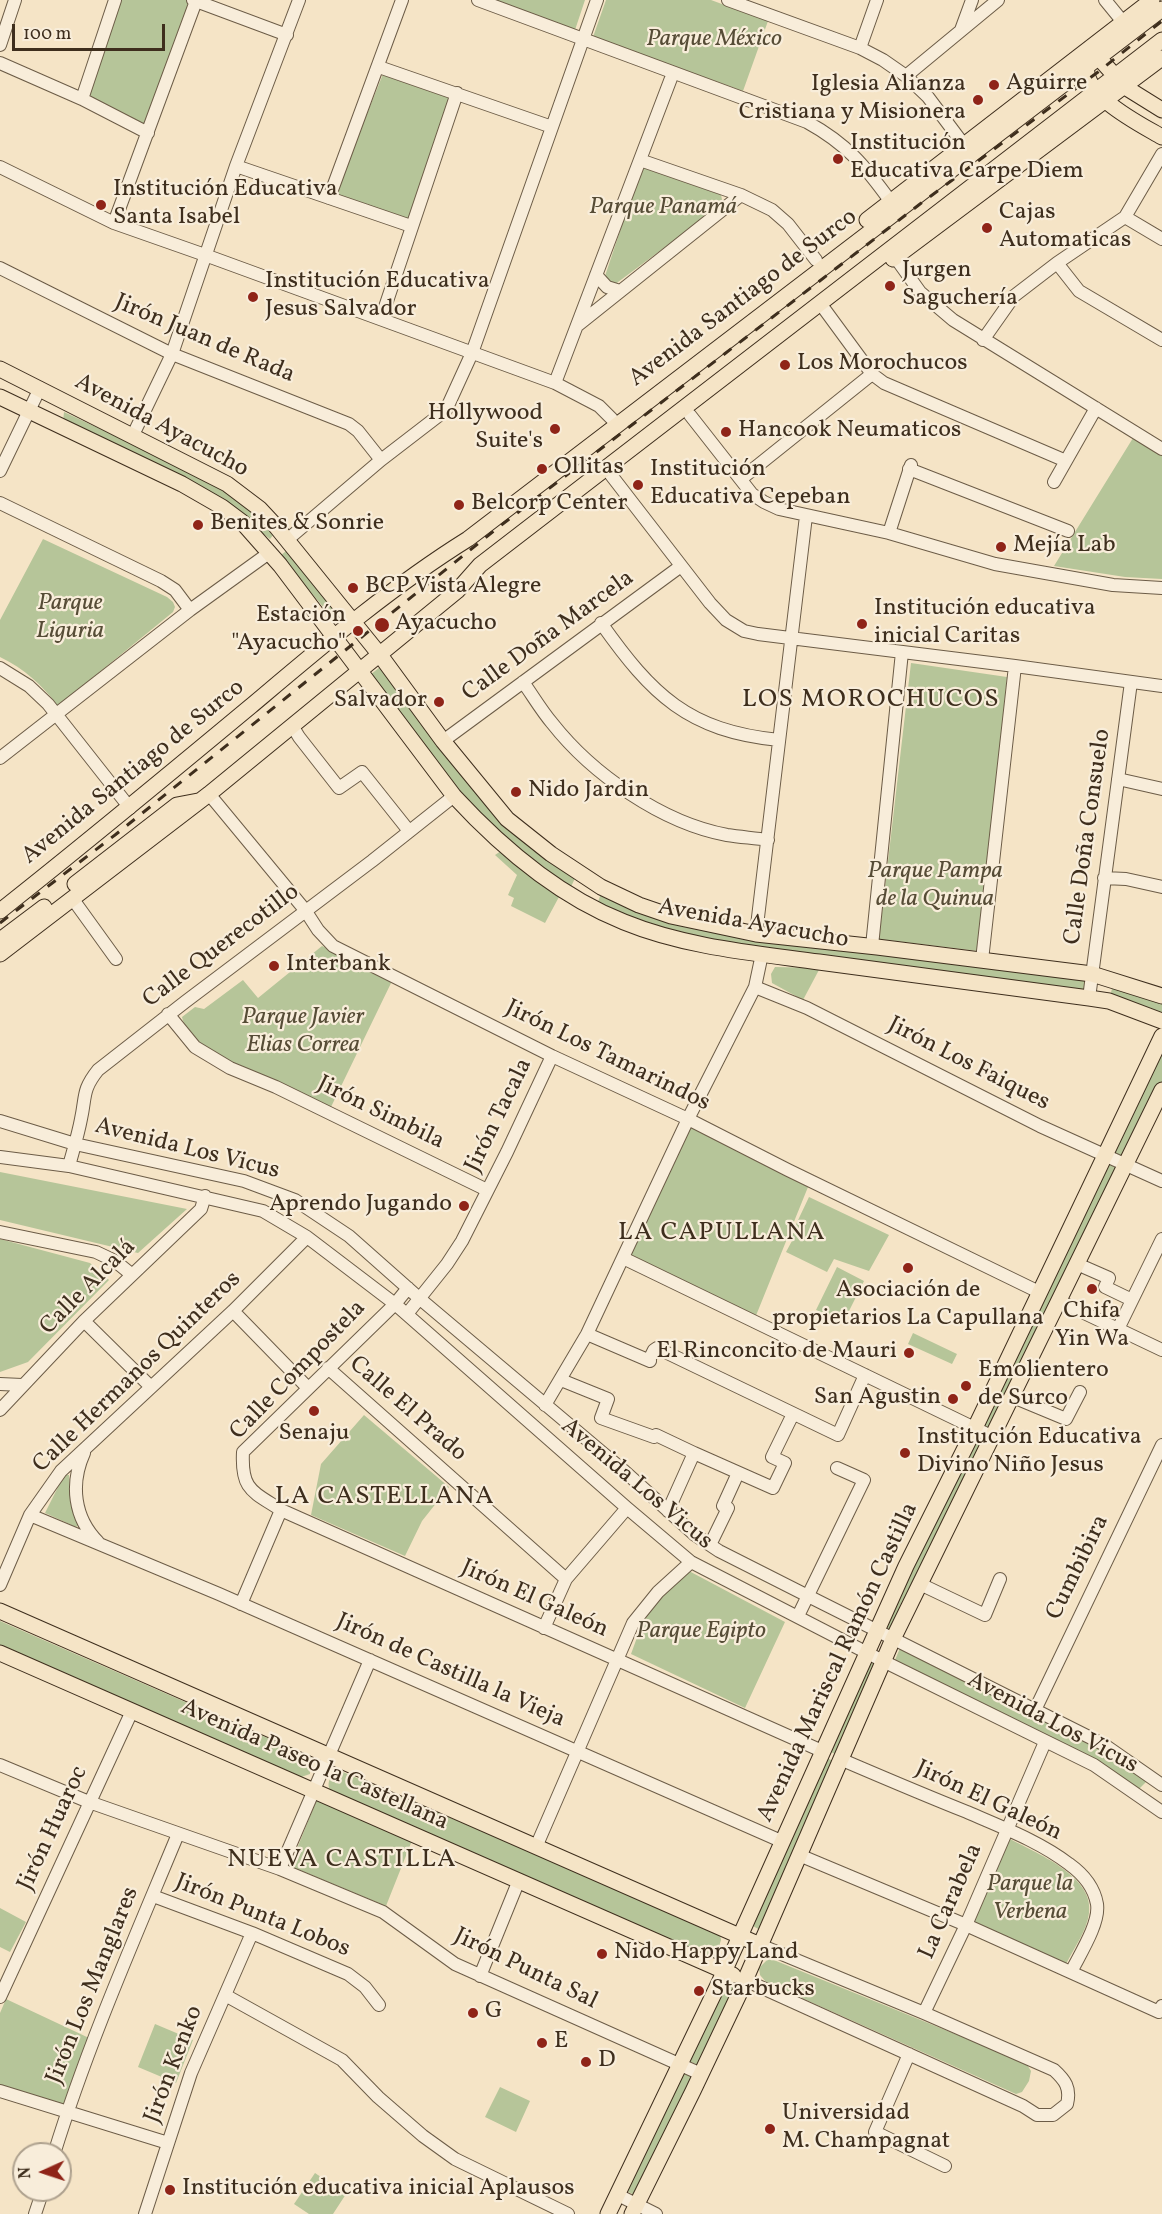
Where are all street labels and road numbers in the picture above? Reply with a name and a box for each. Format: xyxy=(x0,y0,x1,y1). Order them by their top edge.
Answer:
street label: Avenida Santiago de Surco xyxy=(624,204,864,394)
street label: Jirón Juan de Rada xyxy=(109,289,299,391)
street label: Avenida Ayacucho xyxy=(69,369,253,485)
street label: Calle Doña Marcela xyxy=(458,565,640,709)
street label: Avenida Santiago de Surco xyxy=(17,674,251,872)
street label: Calle Doña Consuelo xyxy=(1060,727,1118,947)
street label: Calle Querecotillo xyxy=(138,879,306,1015)
street label: Avenida Ayacucho xyxy=(655,894,851,956)
street label: Jirón Los Tamarindos xyxy=(500,995,714,1119)
street label: Jirón Los Faiques xyxy=(882,1012,1054,1118)
street label: Jirón Tacala xyxy=(460,1054,540,1178)
street label: Jirón Simbila xyxy=(312,1071,448,1157)
street label: Avenida Los Vicus xyxy=(92,1113,282,1187)
street label: Calle Alcalá xyxy=(35,1234,143,1342)
street label: Calle Hermanos Quinteros xyxy=(28,1266,248,1480)
street label: Calle Compostela xyxy=(225,1295,373,1447)
street label: Calle El Prado xyxy=(342,1351,472,1469)
street label: Avenida Los Vicus xyxy=(554,1413,718,1557)
street label: Avenida Mariscal Ramón Castilla xyxy=(752,1499,926,1827)
street label: Cumbibira xyxy=(1041,1511,1117,1625)
street label: Jirón El Galeón xyxy=(456,1555,612,1645)
street label: Jirón de Castilla la Vieja xyxy=(331,1608,569,1736)
street label: Avenida Los Vicus xyxy=(962,1667,1142,1781)
street label: Avenida Paseo la Castellana xyxy=(176,1694,452,1838)
street label: Jirón El Galeón xyxy=(910,1755,1066,1849)
street label: Jirón Huaroc xyxy=(13,1762,95,1896)
street label: La Carabela xyxy=(914,1840,990,1964)
street label: Jirón Punta Lobos xyxy=(170,1869,354,1965)
street label: Jirón Los Manglares xyxy=(41,1883,147,2089)
street label: Jirón Punta Sal xyxy=(448,1923,602,2017)
street label: Jirón Kenko xyxy=(139,2002,211,2128)

